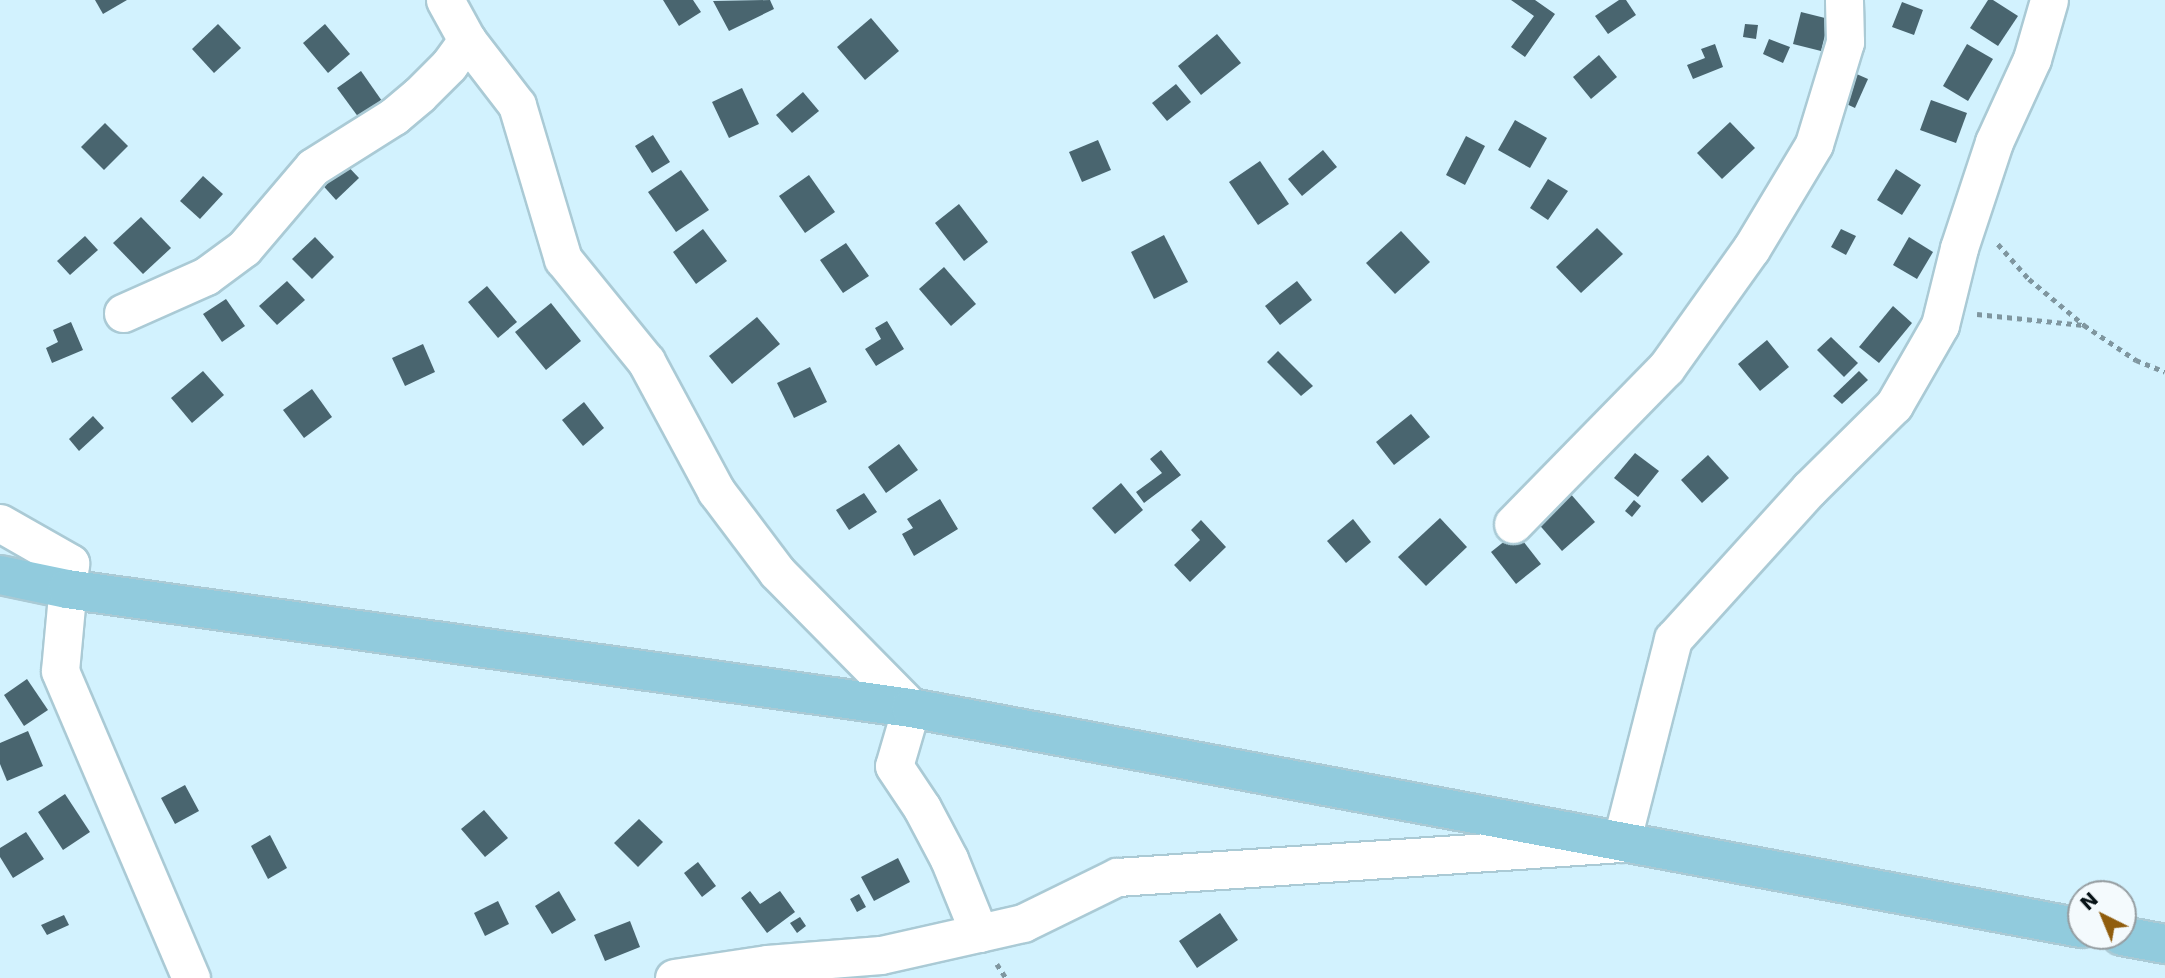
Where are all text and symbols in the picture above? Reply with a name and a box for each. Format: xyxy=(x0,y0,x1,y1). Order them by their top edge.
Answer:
north arrow xyxy=(2067,880,2137,950)
text: N xyxy=(2076,888,2102,915)

